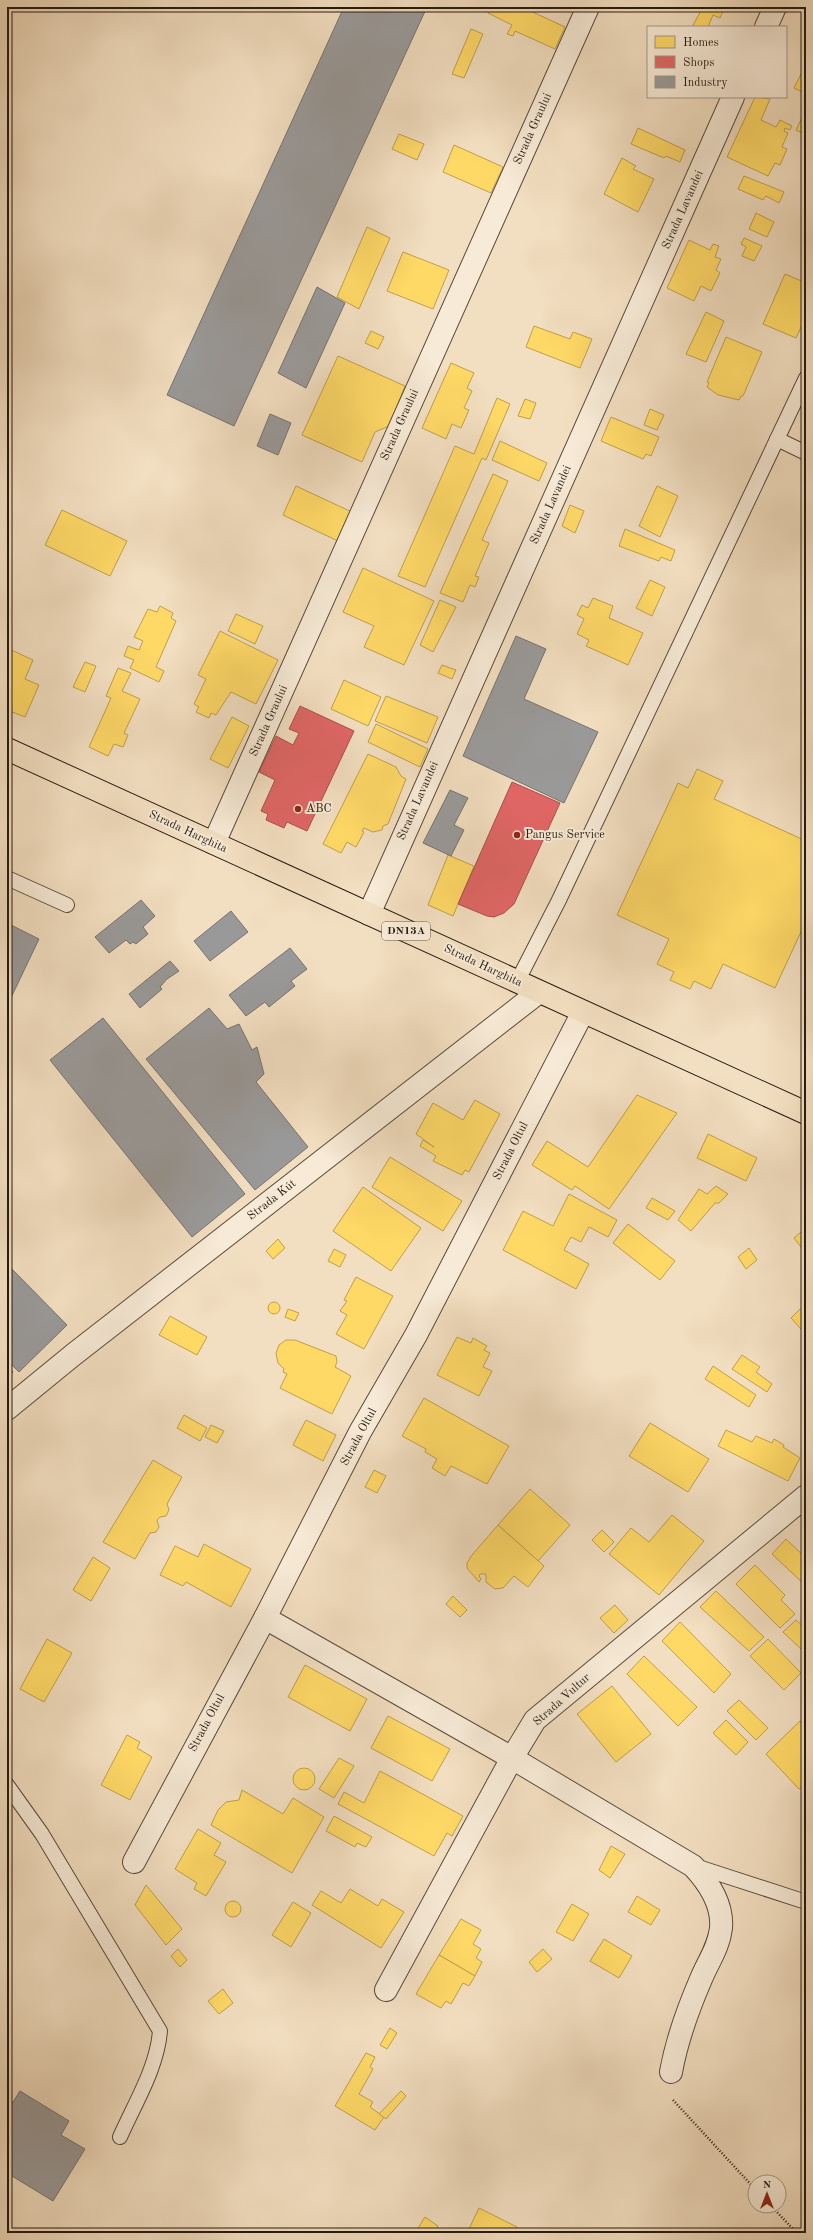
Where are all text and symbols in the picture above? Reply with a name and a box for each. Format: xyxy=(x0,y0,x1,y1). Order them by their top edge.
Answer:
legend xyxy=(647,26,787,98)
text: Homes xyxy=(683,37,719,49)
text: Shops xyxy=(683,57,714,69)
text: Industry xyxy=(683,77,728,89)
street label: Strada Graului xyxy=(512,91,554,167)
street label: Strada Lavandei xyxy=(660,169,706,251)
street label: Strada Graului xyxy=(379,387,421,463)
street label: Strada Lavandei xyxy=(528,464,574,546)
street label: Strada Graului xyxy=(248,683,290,759)
street label: Strada Lavandei xyxy=(395,760,441,842)
place label: ABC xyxy=(306,803,332,815)
marker: ABC xyxy=(293,804,303,814)
street label: Strada Harghita xyxy=(147,809,229,855)
place label: Pangus Service xyxy=(525,829,605,841)
marker: Pangus Service xyxy=(512,830,522,840)
road number: DN13A xyxy=(382,922,430,940)
street label: Strada Harghita xyxy=(442,943,524,989)
street label: Strada Oltul xyxy=(491,1120,531,1182)
street label: Strada Kút xyxy=(246,1177,298,1223)
street label: Strada Oltul xyxy=(339,1406,379,1468)
street label: Strada Vultur xyxy=(531,1671,593,1729)
street label: Strada Oltul xyxy=(187,1692,227,1754)
north arrow xyxy=(747,2174,787,2214)
text: N xyxy=(763,2180,772,2191)

